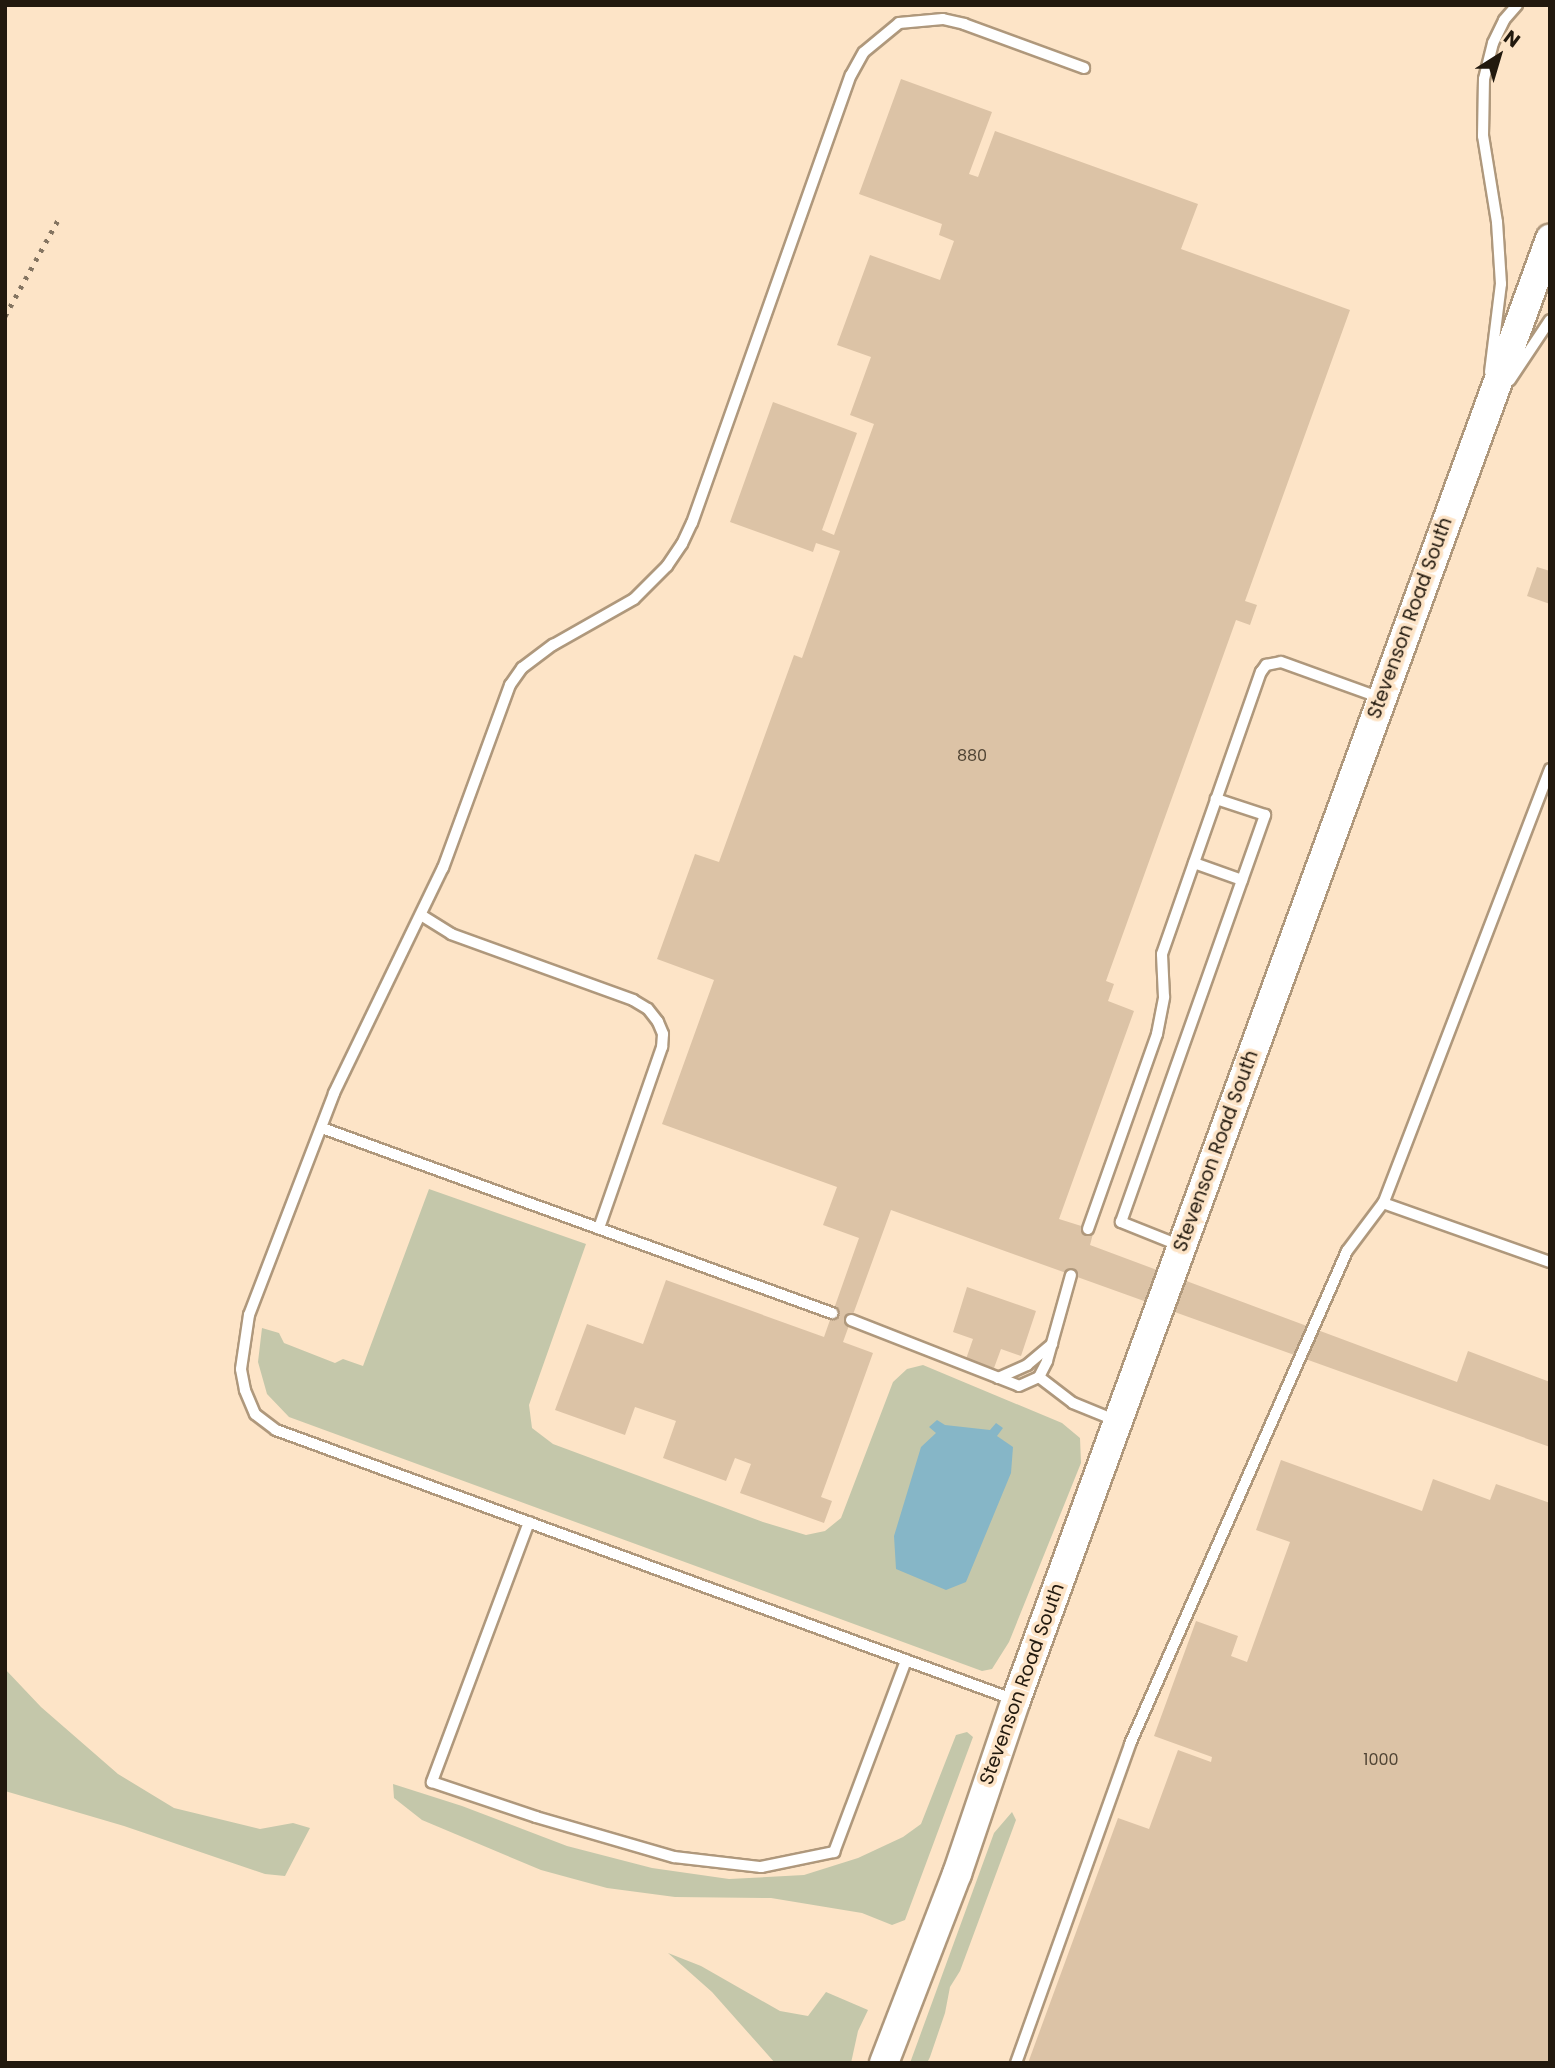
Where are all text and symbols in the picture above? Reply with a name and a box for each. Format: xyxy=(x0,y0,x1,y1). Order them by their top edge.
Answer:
north arrow xyxy=(1464,21,1534,91)
text: N xyxy=(1498,24,1526,54)
street label: Stevenson Road South xyxy=(1363,514,1457,722)
house number: 880 xyxy=(957,746,987,766)
street label: Stevenson Road South xyxy=(1169,1047,1263,1255)
street label: Stevenson Road South xyxy=(975,1580,1069,1788)
house number: 1000 xyxy=(1363,1750,1399,1770)

